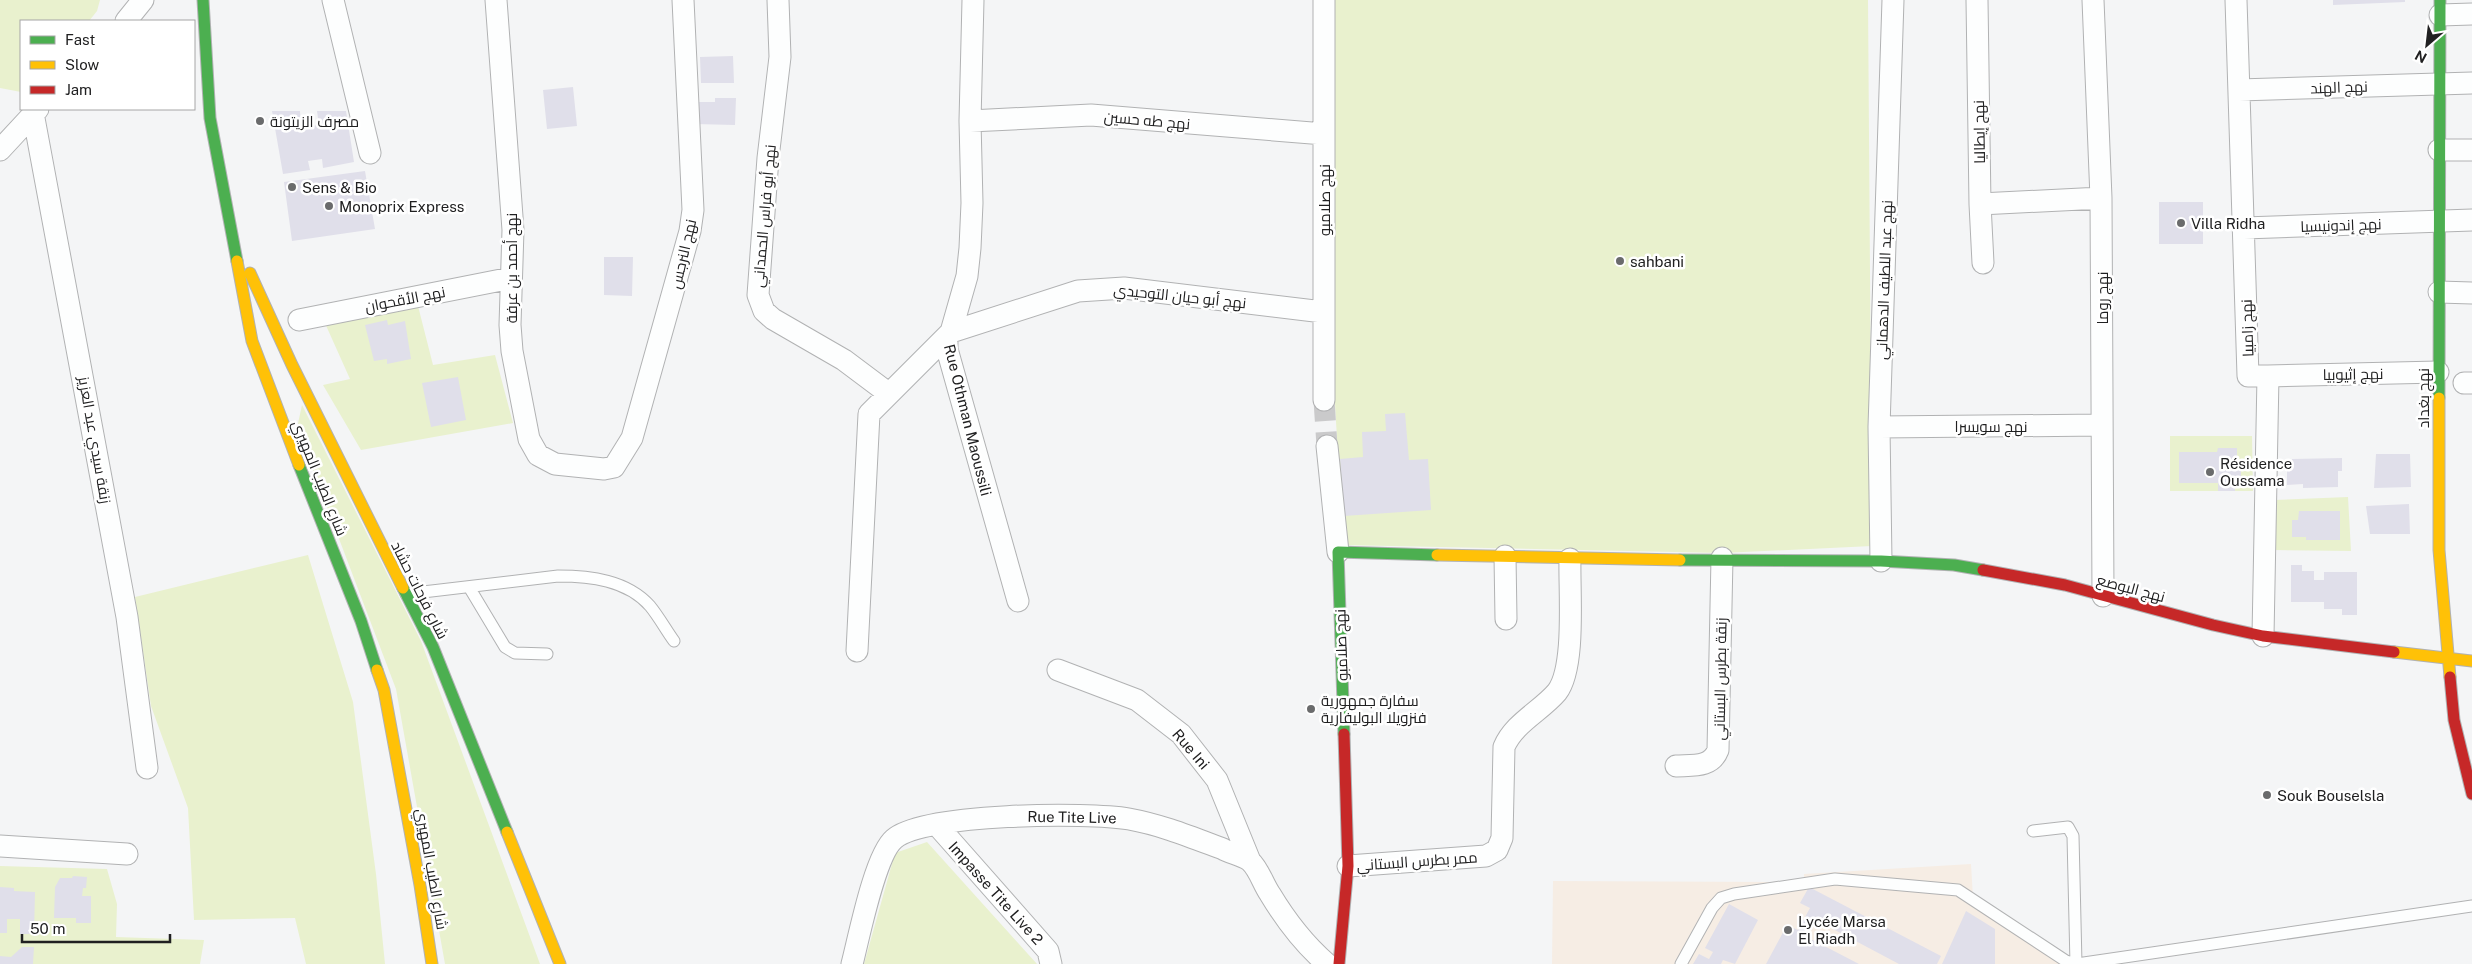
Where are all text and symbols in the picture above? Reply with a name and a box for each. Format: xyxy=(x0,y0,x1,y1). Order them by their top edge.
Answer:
legend xyxy=(20,20,195,110)
north arrow xyxy=(2402,20,2452,70)
text: Fast xyxy=(65,31,95,48)
text: N xyxy=(2412,47,2429,66)
text: Slow xyxy=(65,56,100,73)
street label: نهج الهند xyxy=(2310,78,2368,99)
text: Jam xyxy=(65,81,92,98)
street label: نهج إيطاليا xyxy=(1970,100,1991,164)
street label: نهج طه حسين xyxy=(1103,108,1191,135)
place label: مصرف الزيتونة xyxy=(270,113,359,131)
marker: مصرف الزيتونة xyxy=(254,115,266,127)
street label: نهج أبو فراس الحمداني xyxy=(748,144,783,289)
street label: نهج صلامبو xyxy=(1316,164,1336,236)
place label: Sens & Bio xyxy=(302,179,377,196)
marker: Sens & Bio xyxy=(286,181,298,193)
place label: Monoprix Express xyxy=(339,198,464,215)
marker: Monoprix Express xyxy=(323,200,335,212)
street label: نهج عبد اللطيف الدهماني xyxy=(1873,200,1899,360)
street label: نهج أحمد بن عرفة xyxy=(502,213,523,323)
place label: Villa Ridha xyxy=(2191,215,2265,232)
street label: نهج إندونيسيا xyxy=(2300,215,2382,238)
street label: نهج النرجس xyxy=(667,217,702,291)
marker: Villa Ridha xyxy=(2175,217,2187,229)
place label: sahbani xyxy=(1630,253,1684,270)
marker: sahbani xyxy=(1614,255,1626,267)
street label: نهج روما xyxy=(2094,271,2114,325)
street label: نهج أبو حيان التوحيدي xyxy=(1112,280,1247,315)
street label: نهج الأقحوان xyxy=(363,283,447,318)
street label: نهج زامبيا xyxy=(2237,299,2260,357)
street label: Rue Othman Maoussili xyxy=(941,342,995,498)
street label: نهج إثيوبيا xyxy=(2322,365,2384,386)
street label: نهج بغداد xyxy=(2415,368,2435,428)
street label: زنقة سيدي عبد العزيز xyxy=(71,374,115,506)
street label: شارع الطيب المهيري xyxy=(285,418,351,540)
street label: نهج سويسرا xyxy=(1954,418,2028,438)
place label: Résidence Oussama xyxy=(2220,455,2292,489)
marker: Résidence Oussama xyxy=(2204,466,2216,478)
street label: شارع فرحات حشاد xyxy=(385,538,452,643)
street label: نهج البوصع xyxy=(2094,571,2167,608)
street label: نهج صلامبو xyxy=(1331,609,1354,681)
street label: زنقة بطرس البستاني xyxy=(1710,617,1734,741)
place label: سفارة جمهورية فنزويلا البوليفارية xyxy=(1321,692,1427,727)
marker: سفارة جمهورية فنزويلا البوليفارية xyxy=(1305,703,1317,715)
street label: Rue Ini xyxy=(1169,726,1213,772)
place label: Souk Bouselsla xyxy=(2277,787,2384,804)
marker: Souk Bouselsla xyxy=(2261,789,2273,801)
street label: شارع الطيب المهيري xyxy=(409,807,451,932)
street label: Rue Tite Live xyxy=(1027,808,1117,826)
street label: Impasse Tite Live 2 xyxy=(945,838,1047,948)
street label: ممر بطرس البستاني xyxy=(1356,848,1478,878)
scale bar xyxy=(22,912,170,944)
place label: Lycée Marsa El Riadh xyxy=(1798,913,1886,947)
text: 50 m xyxy=(30,920,65,937)
marker: Lycée Marsa El Riadh xyxy=(1782,924,1794,936)

